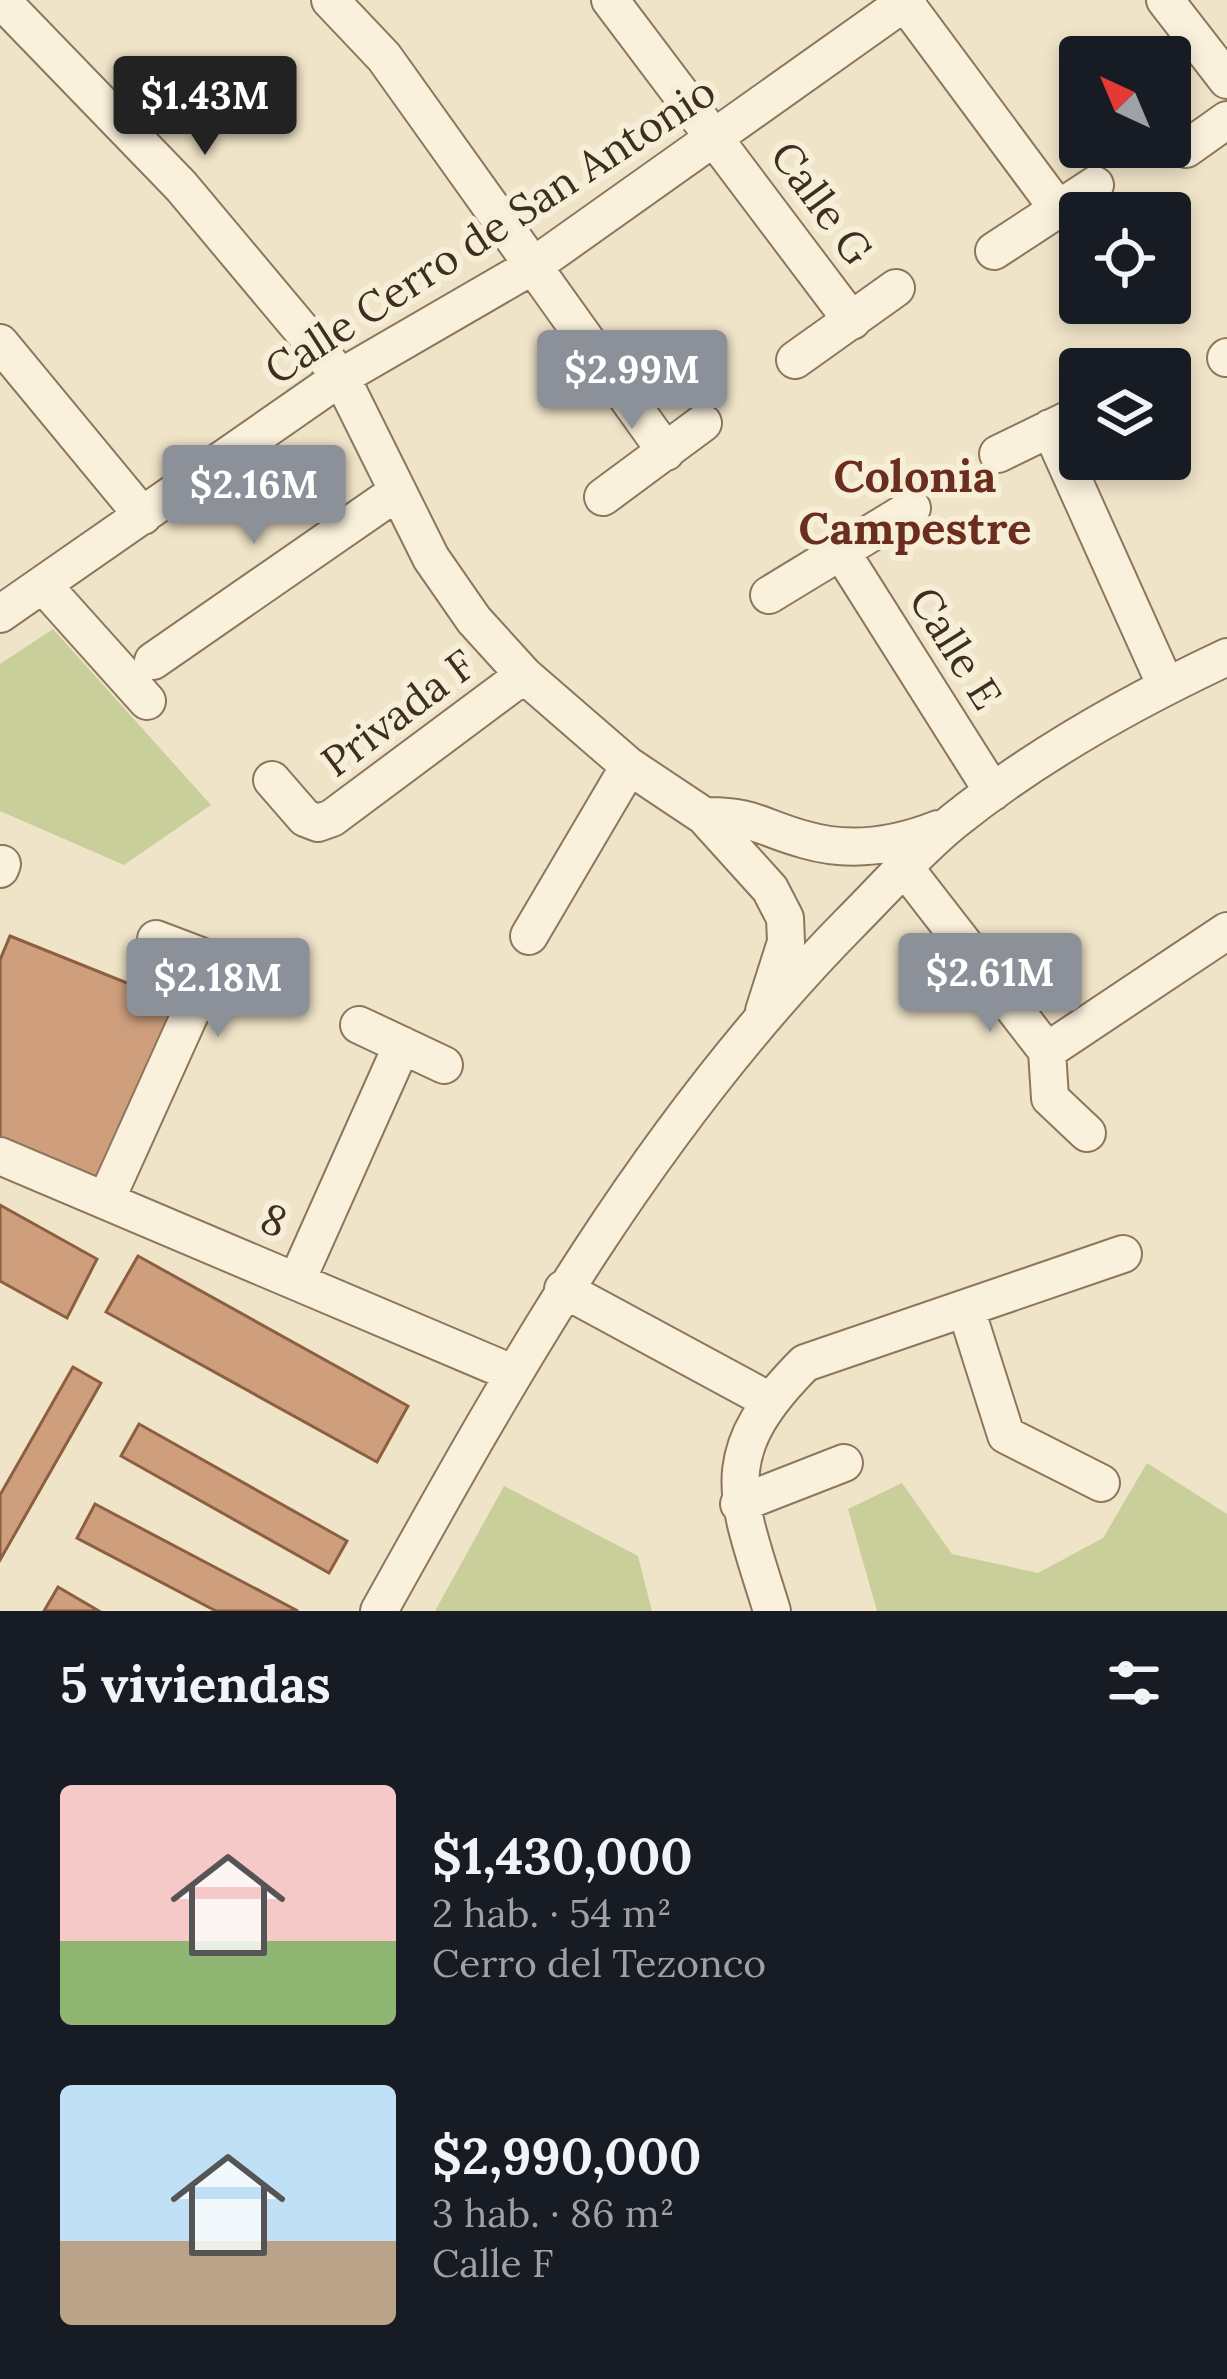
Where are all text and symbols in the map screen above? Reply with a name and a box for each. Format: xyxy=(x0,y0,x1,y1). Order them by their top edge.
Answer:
north arrow xyxy=(1059,36,1191,168)
map controls xyxy=(1059,36,1191,480)
pin: $1.43M xyxy=(107,56,303,158)
street label: Calle Cerro de San Antonio xyxy=(254,64,726,396)
text: $1.43M xyxy=(141,70,269,120)
street label: Calle G xyxy=(759,131,885,275)
button: locate xyxy=(1059,192,1191,324)
pin: $2.99M xyxy=(534,330,730,432)
text: $2.99M xyxy=(564,344,700,394)
button: layers xyxy=(1059,348,1191,480)
pin: $2.16M xyxy=(156,445,352,547)
district label: Colonia Campestre xyxy=(799,447,1031,556)
text: $2.16M xyxy=(190,459,318,509)
street label: Calle E xyxy=(898,577,1014,719)
street label: Privada F xyxy=(310,638,486,788)
pin: $2.61M xyxy=(892,933,1088,1035)
pin: $2.18M xyxy=(120,938,316,1040)
text: $2.61M xyxy=(926,947,1054,997)
text: $2.18M xyxy=(154,952,282,1002)
street label: 8 xyxy=(253,1191,295,1249)
icon: filters xyxy=(1101,1650,1167,1716)
text: 5 viviendas xyxy=(60,1651,331,1716)
text: $1,430,000 xyxy=(432,1823,693,1888)
icon: home xyxy=(156,1833,300,1977)
text: 2 hab. · 54 m² xyxy=(432,1888,672,1938)
text: Cerro del Tezonco xyxy=(432,1938,766,1988)
text: $2,990,000 xyxy=(432,2123,702,2188)
icon: home xyxy=(156,2133,300,2277)
text: 3 hab. · 86 m² xyxy=(432,2188,675,2238)
text: Calle F xyxy=(432,2238,553,2288)

